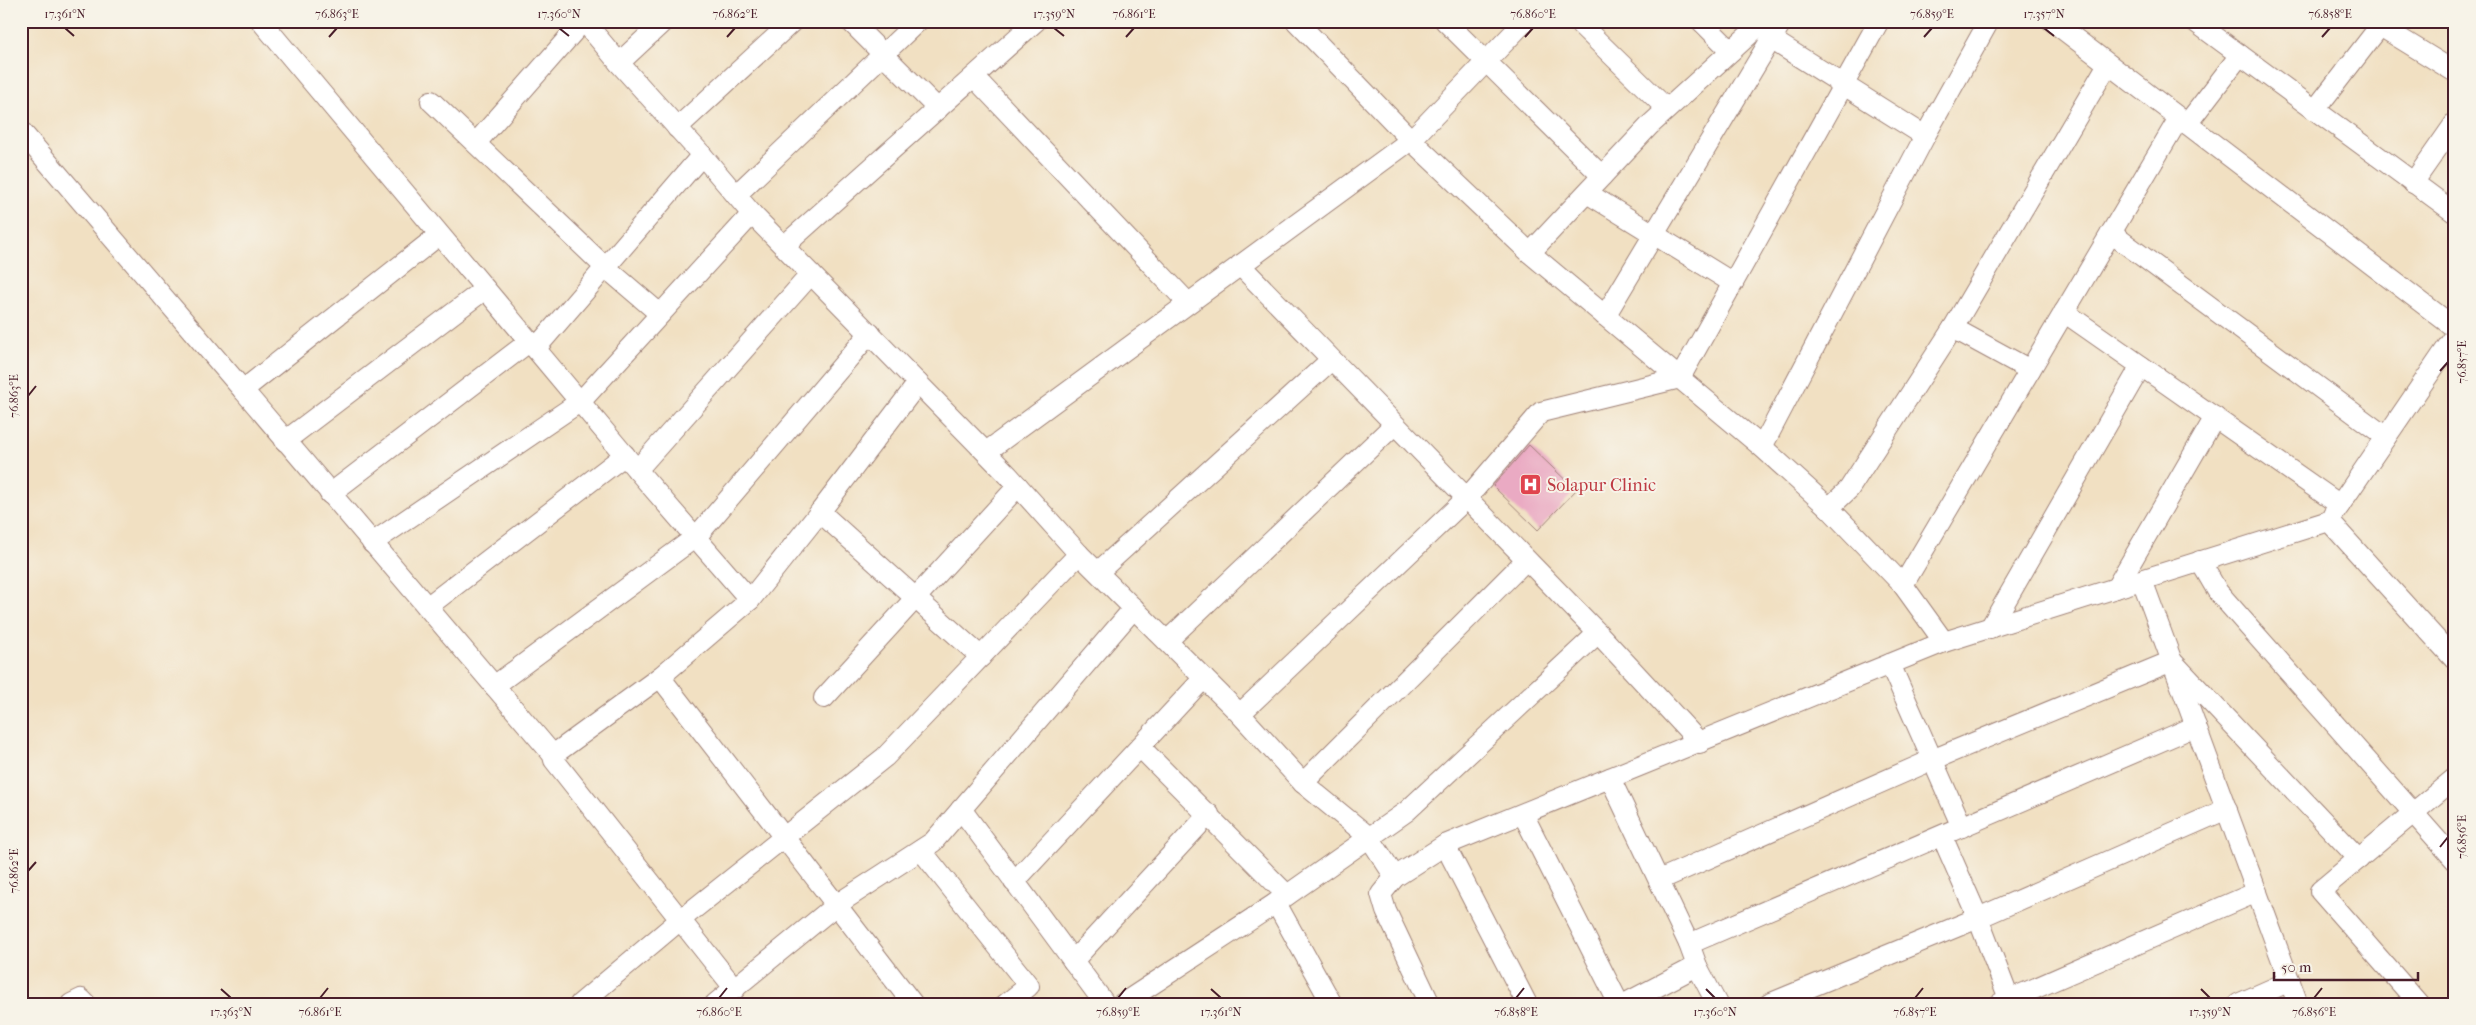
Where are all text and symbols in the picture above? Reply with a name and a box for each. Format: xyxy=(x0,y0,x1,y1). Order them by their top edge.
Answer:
text: 17.361°N xyxy=(44,7,86,21)
text: 76.863°E xyxy=(315,7,359,21)
text: 17.360°N xyxy=(537,7,581,21)
text: 76.862°E xyxy=(713,7,758,21)
text: 17.359°N xyxy=(1033,7,1075,21)
text: 76.861°E xyxy=(1112,7,1156,21)
text: 76.860°E xyxy=(1510,7,1556,21)
text: 76.859°E xyxy=(1910,7,1954,21)
text: 17.357°N xyxy=(2023,7,2065,21)
text: 76.858°E xyxy=(2308,7,2352,21)
text: 76.857°E xyxy=(2455,340,2469,384)
text: 76.863°E xyxy=(7,374,21,418)
hospital icon: Solapur Clinic xyxy=(1519,473,1543,497)
place label: Solapur Clinic xyxy=(1547,475,1656,496)
text: 76.856°E xyxy=(2455,815,2469,859)
text: 76.862°E xyxy=(7,849,21,894)
scale bar xyxy=(2274,950,2417,982)
text: 50 m xyxy=(2281,958,2312,976)
text: 17.363°N xyxy=(210,1005,252,1019)
text: 76.861°E xyxy=(298,1005,342,1019)
text: 76.860°E xyxy=(696,1005,742,1019)
text: 76.859°E xyxy=(1096,1005,1140,1019)
text: 17.361°N xyxy=(1200,1005,1242,1019)
text: 76.858°E xyxy=(1494,1005,1538,1019)
text: 17.360°N xyxy=(1693,1005,1737,1019)
text: 76.857°E xyxy=(1893,1005,1937,1019)
text: 17.359°N xyxy=(2189,1005,2231,1019)
text: 76.856°E xyxy=(2292,1005,2336,1019)

